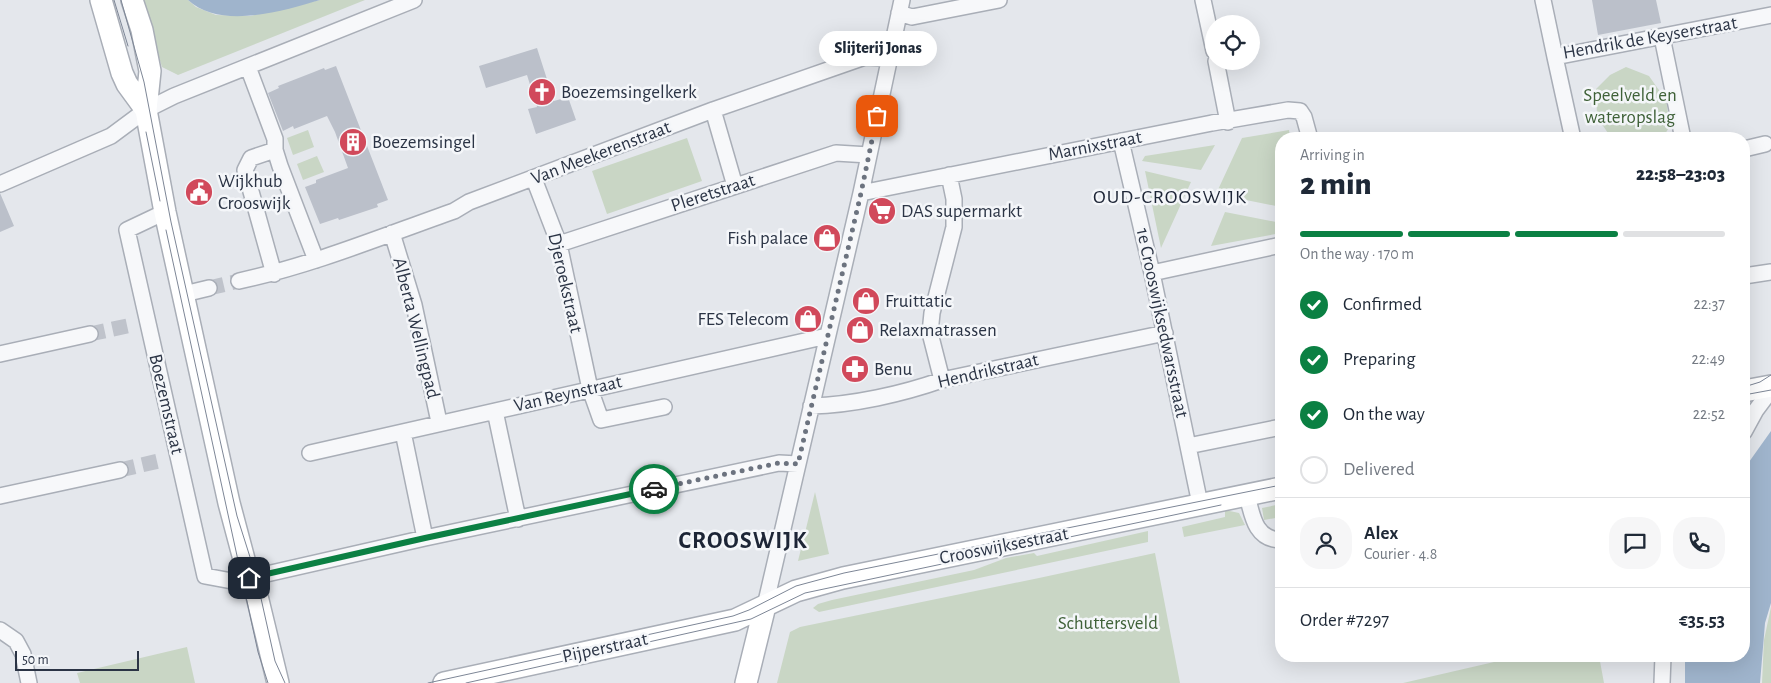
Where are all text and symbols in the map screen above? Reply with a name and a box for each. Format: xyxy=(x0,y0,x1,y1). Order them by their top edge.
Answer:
street label: Hendrik de Keyserstraat xyxy=(1561,13,1739,63)
map controls xyxy=(1205,15,1260,70)
button: locate xyxy=(1205,15,1260,70)
callout: Slijterij Jonas xyxy=(818,31,936,66)
text: Slijterij Jonas xyxy=(834,40,922,56)
church icon: Boezemsingelkerk xyxy=(527,77,557,107)
place label: Boezemsingelkerk xyxy=(561,83,697,102)
park label: Speelveld en wateropslag xyxy=(1583,86,1677,127)
pin xyxy=(856,95,898,137)
icon: bag xyxy=(863,102,891,130)
street label: Van Meekerenstraat xyxy=(529,118,673,188)
building icon: Boezemsingel xyxy=(338,127,368,157)
street label: Marnixstraat xyxy=(1047,128,1143,164)
place label: Boezemsingel xyxy=(372,133,476,152)
text: Arriving in xyxy=(1300,147,1365,163)
text: 22:58–23:03 xyxy=(1636,165,1725,184)
text: 2 min xyxy=(1300,168,1372,200)
street label: Pleretstraat xyxy=(669,171,757,215)
place label: Wijkhub Crooswijk xyxy=(218,172,291,213)
public building icon: Wijkhub Crooswijk xyxy=(184,177,214,207)
district label: OUD-CROOSWIJK xyxy=(1093,187,1247,207)
supermarket icon: DAS supermarkt xyxy=(867,196,897,226)
place label: DAS supermarkt xyxy=(901,202,1022,221)
shop icon: Fish palace xyxy=(812,223,842,253)
street label: 1e Crooswijksedwarsstraat xyxy=(1133,226,1191,420)
place label: Fish palace xyxy=(727,229,808,248)
street label: Djeroekstraat xyxy=(544,231,586,335)
text: On the way · 170 m xyxy=(1300,246,1414,262)
street label: Alberta Wellingpad xyxy=(389,256,443,401)
shop icon: Fruittatic xyxy=(851,286,881,316)
icon: check xyxy=(1300,291,1328,319)
place label: Fruittatic xyxy=(885,292,952,311)
text: Confirmed xyxy=(1343,295,1422,314)
text: 22:37 xyxy=(1694,296,1725,312)
shop icon: FES Telecom xyxy=(793,304,823,334)
place label: FES Telecom xyxy=(698,310,789,329)
shop icon: Relaxmatrassen xyxy=(845,315,875,345)
place label: Relaxmatrassen xyxy=(879,321,997,340)
icon: check xyxy=(1300,346,1328,374)
street label: Hendrikstraat xyxy=(936,350,1040,392)
text: Preparing xyxy=(1343,350,1416,369)
text: 22:49 xyxy=(1692,351,1725,367)
street label: Boezemstraat xyxy=(145,352,187,456)
pharmacy icon: Benu xyxy=(840,354,870,384)
place label: Benu xyxy=(874,360,913,379)
street label: Van Reynstraat xyxy=(512,372,624,416)
icon: check xyxy=(1300,401,1328,429)
text: On the way xyxy=(1343,405,1425,424)
text: 22:52 xyxy=(1693,406,1725,422)
text: Delivered xyxy=(1343,460,1415,479)
courier xyxy=(629,464,679,514)
icon: car xyxy=(640,475,668,503)
button: person xyxy=(1300,517,1352,569)
button: chat xyxy=(1609,517,1661,569)
button: phone xyxy=(1673,517,1725,569)
street label: Crooswijksestraat xyxy=(938,524,1070,568)
text: Alex xyxy=(1364,524,1398,543)
district label: CROOSWIJK xyxy=(679,529,807,553)
text: Courier · 4.8 xyxy=(1364,546,1437,562)
pin xyxy=(228,557,270,599)
icon: home xyxy=(235,564,263,592)
text: Order #7297 xyxy=(1300,611,1389,630)
text: €35.53 xyxy=(1679,611,1725,630)
park label: Schuttersveld xyxy=(1058,614,1158,633)
street label: Pijperstraat xyxy=(561,630,649,666)
scale bar xyxy=(15,648,139,671)
text: 50 m xyxy=(22,653,49,667)

